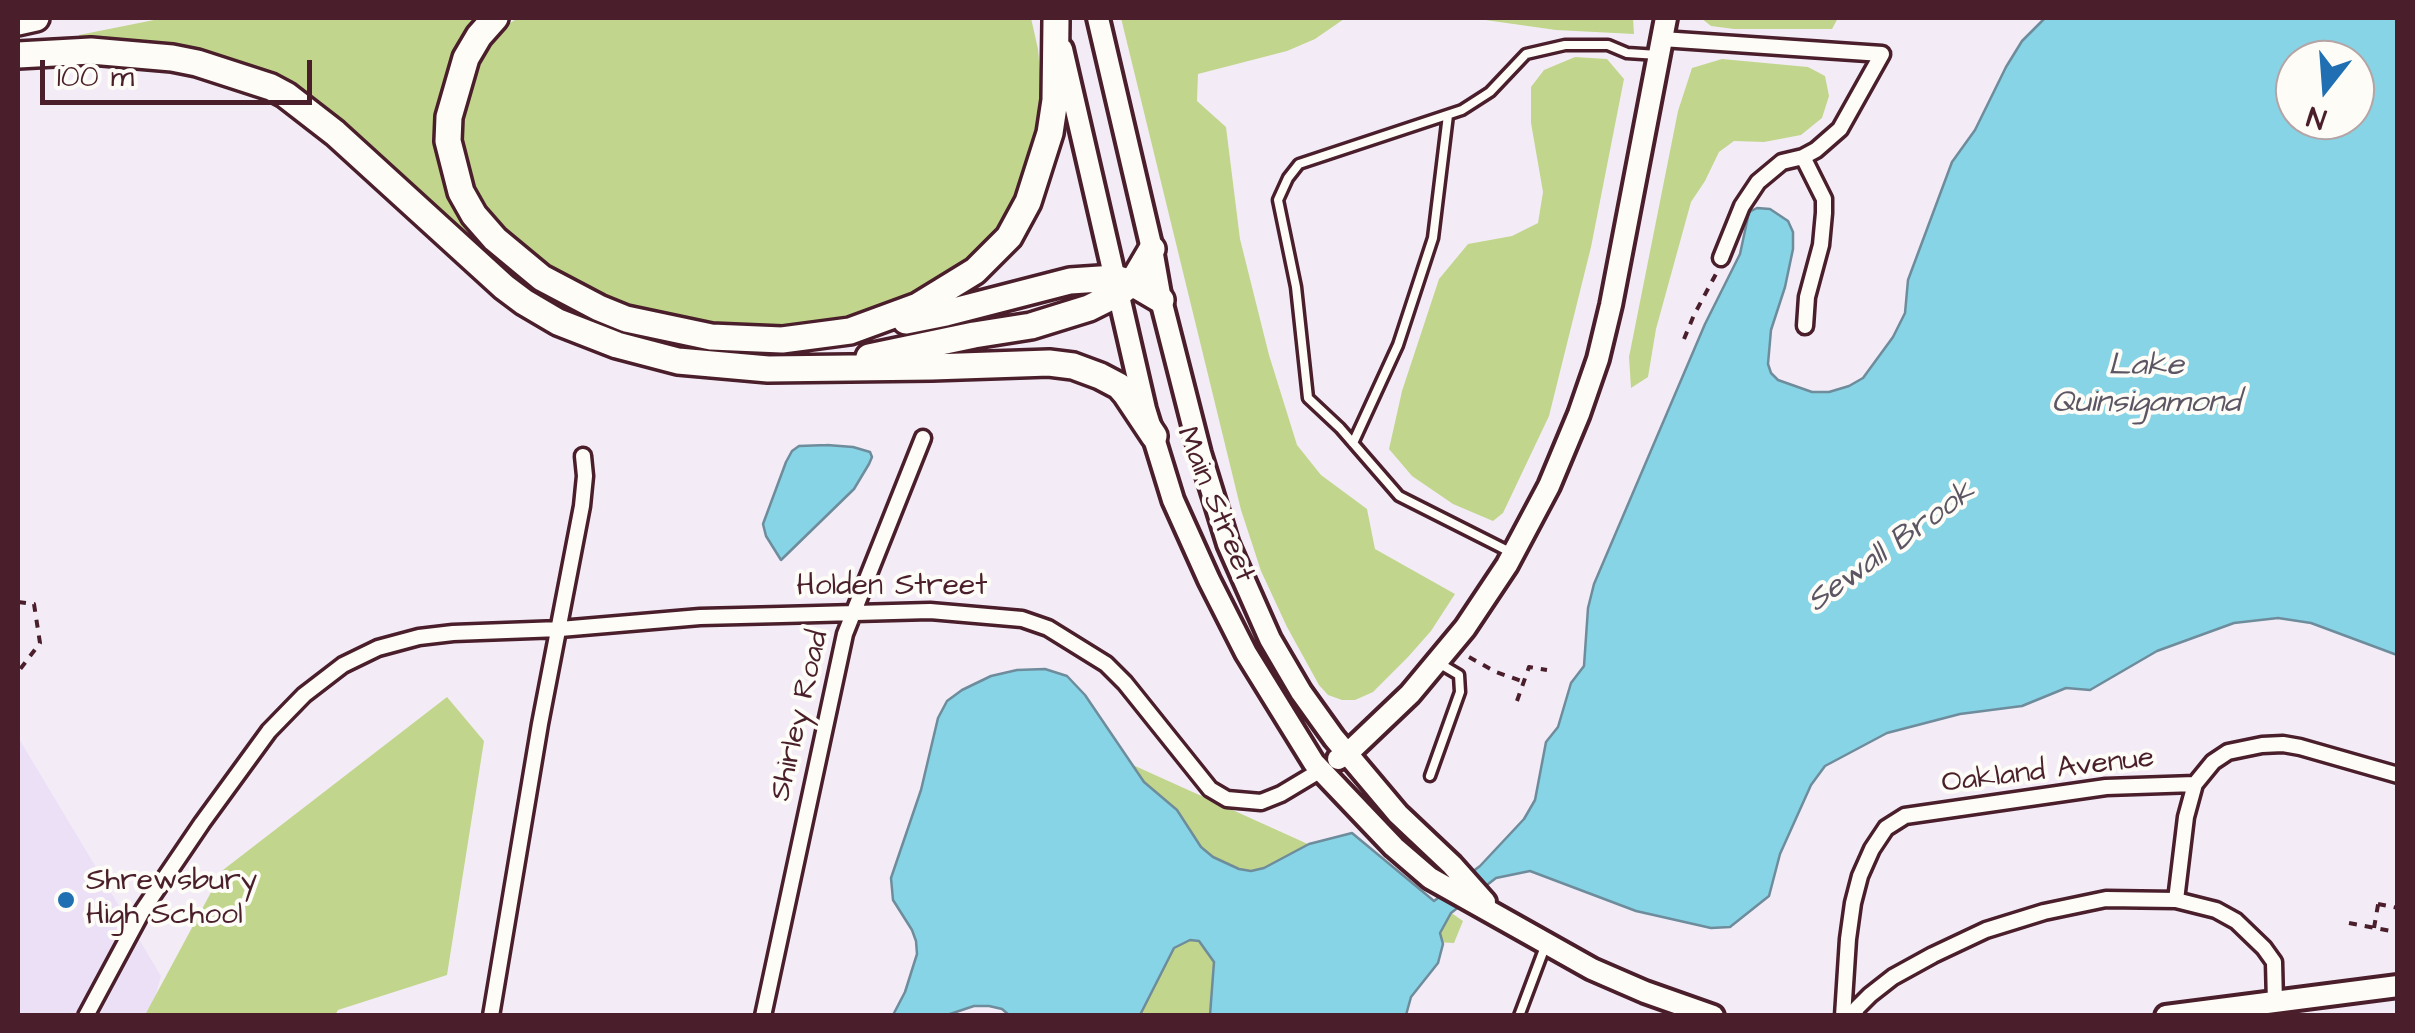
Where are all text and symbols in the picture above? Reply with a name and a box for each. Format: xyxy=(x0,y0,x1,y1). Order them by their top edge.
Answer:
scale bar xyxy=(45,40,318,102)
north arrow xyxy=(2275,40,2375,140)
text: 100 m xyxy=(57,56,134,98)
text: N xyxy=(2303,96,2331,138)
water label: Lake Quinsigamond xyxy=(2052,348,2240,423)
street label: Main Street xyxy=(1167,422,1261,588)
water label: Sewall Brook xyxy=(1800,474,1984,622)
street label: Holden Street xyxy=(797,570,987,606)
street label: Shirley Road xyxy=(764,627,838,805)
street label: Oakland Avenue xyxy=(1940,741,2156,803)
place label: Shrewsbury High School xyxy=(86,865,257,936)
marker: Shrewsbury High School xyxy=(55,889,77,911)

